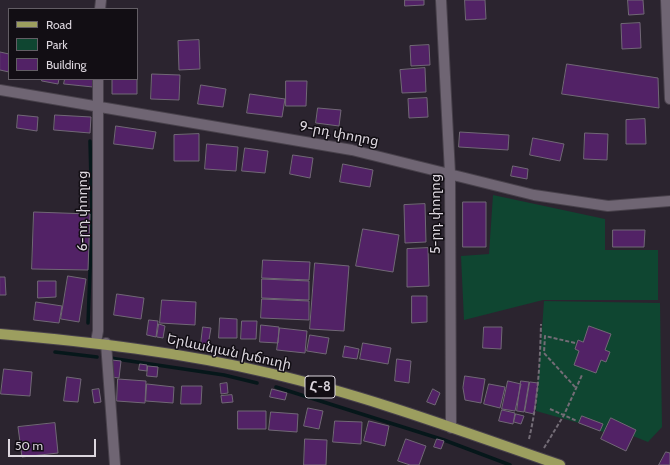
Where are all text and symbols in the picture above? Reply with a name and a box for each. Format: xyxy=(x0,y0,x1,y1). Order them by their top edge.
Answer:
legend xyxy=(8,8,138,80)
text: Road xyxy=(46,17,72,32)
text: Park xyxy=(46,37,68,52)
text: Building xyxy=(46,57,87,72)
street label: 9-րդ փողոց xyxy=(298,118,380,150)
street label: 6-րդ փողոց xyxy=(75,171,91,251)
street label: 5-րդ փողոց xyxy=(428,174,444,254)
street label: Երևանյան խճուղի xyxy=(165,331,293,373)
road number: Հ-8 xyxy=(305,376,335,398)
scale bar xyxy=(10,431,98,457)
text: 50 m xyxy=(15,438,43,453)

